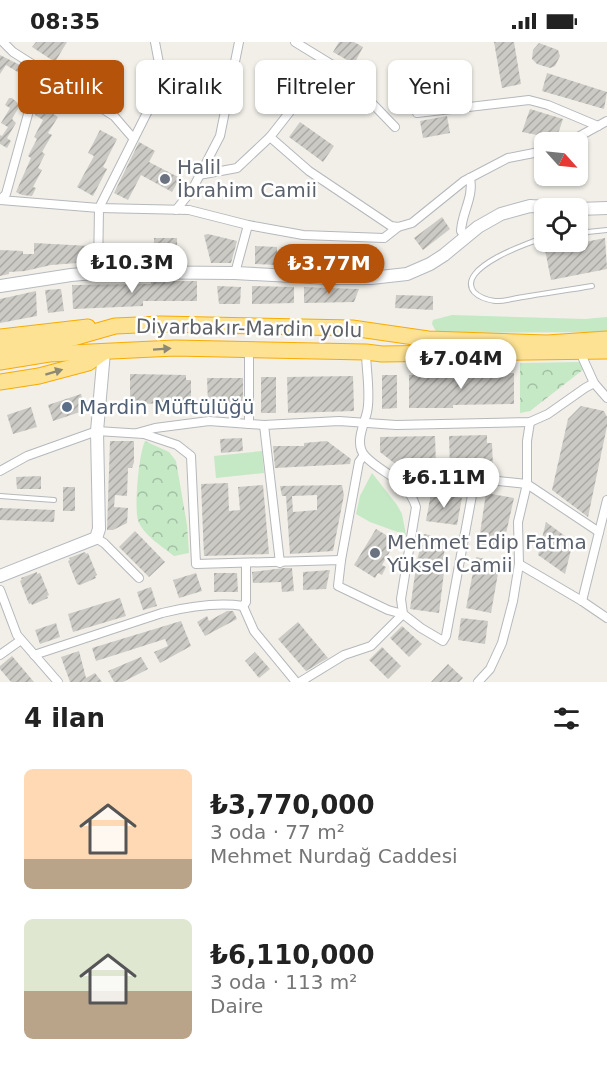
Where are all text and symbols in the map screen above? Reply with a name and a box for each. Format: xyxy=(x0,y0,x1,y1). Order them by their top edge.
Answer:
text: 08:35 xyxy=(30,9,100,34)
chip: Satılık xyxy=(18,60,124,114)
chip: Kiralık xyxy=(136,60,243,114)
chip: Filtreler xyxy=(255,60,376,114)
chip: Yeni xyxy=(388,60,472,114)
north arrow xyxy=(534,132,588,186)
map controls xyxy=(534,132,588,252)
place label: Halil İbrahim Camii xyxy=(177,155,317,202)
marker: Halil İbrahim Camii xyxy=(158,172,172,186)
button: locate xyxy=(534,198,588,252)
pin: ₺10.3M xyxy=(83,243,181,294)
pin: ₺3.77M xyxy=(280,244,378,295)
text: ₺10.3M xyxy=(90,250,174,274)
text: ₺3.77M xyxy=(287,251,371,275)
street label: Diyarbakır-Mardin yolu xyxy=(136,314,362,342)
pin: ₺7.04M xyxy=(412,339,510,390)
one-way arrow xyxy=(153,344,172,353)
text: ₺7.04M xyxy=(419,346,503,370)
one-way arrow xyxy=(45,367,63,376)
place label: Mardin Müftülüğü xyxy=(79,395,254,419)
marker: Mardin Müftülüğü xyxy=(60,400,74,414)
pin: ₺6.11M xyxy=(395,458,493,509)
text: ₺6.11M xyxy=(402,465,486,489)
place label: Mehmet Edip Fatma Yüksel Camii xyxy=(386,530,587,577)
marker: Mehmet Edip Fatma Yüksel Camii xyxy=(368,546,382,560)
icon: filters xyxy=(550,702,583,735)
text: 4 ilan xyxy=(24,703,105,733)
text: ₺3,770,000 xyxy=(210,790,374,820)
icon: home xyxy=(72,793,144,865)
text: 3 oda · 77 m² xyxy=(210,820,345,844)
text: Mehmet Nurdağ Caddesi xyxy=(210,844,458,868)
text: ₺6,110,000 xyxy=(210,940,374,970)
icon: home xyxy=(72,943,144,1015)
text: 3 oda · 113 m² xyxy=(210,970,357,994)
text: Daire xyxy=(210,994,263,1018)

